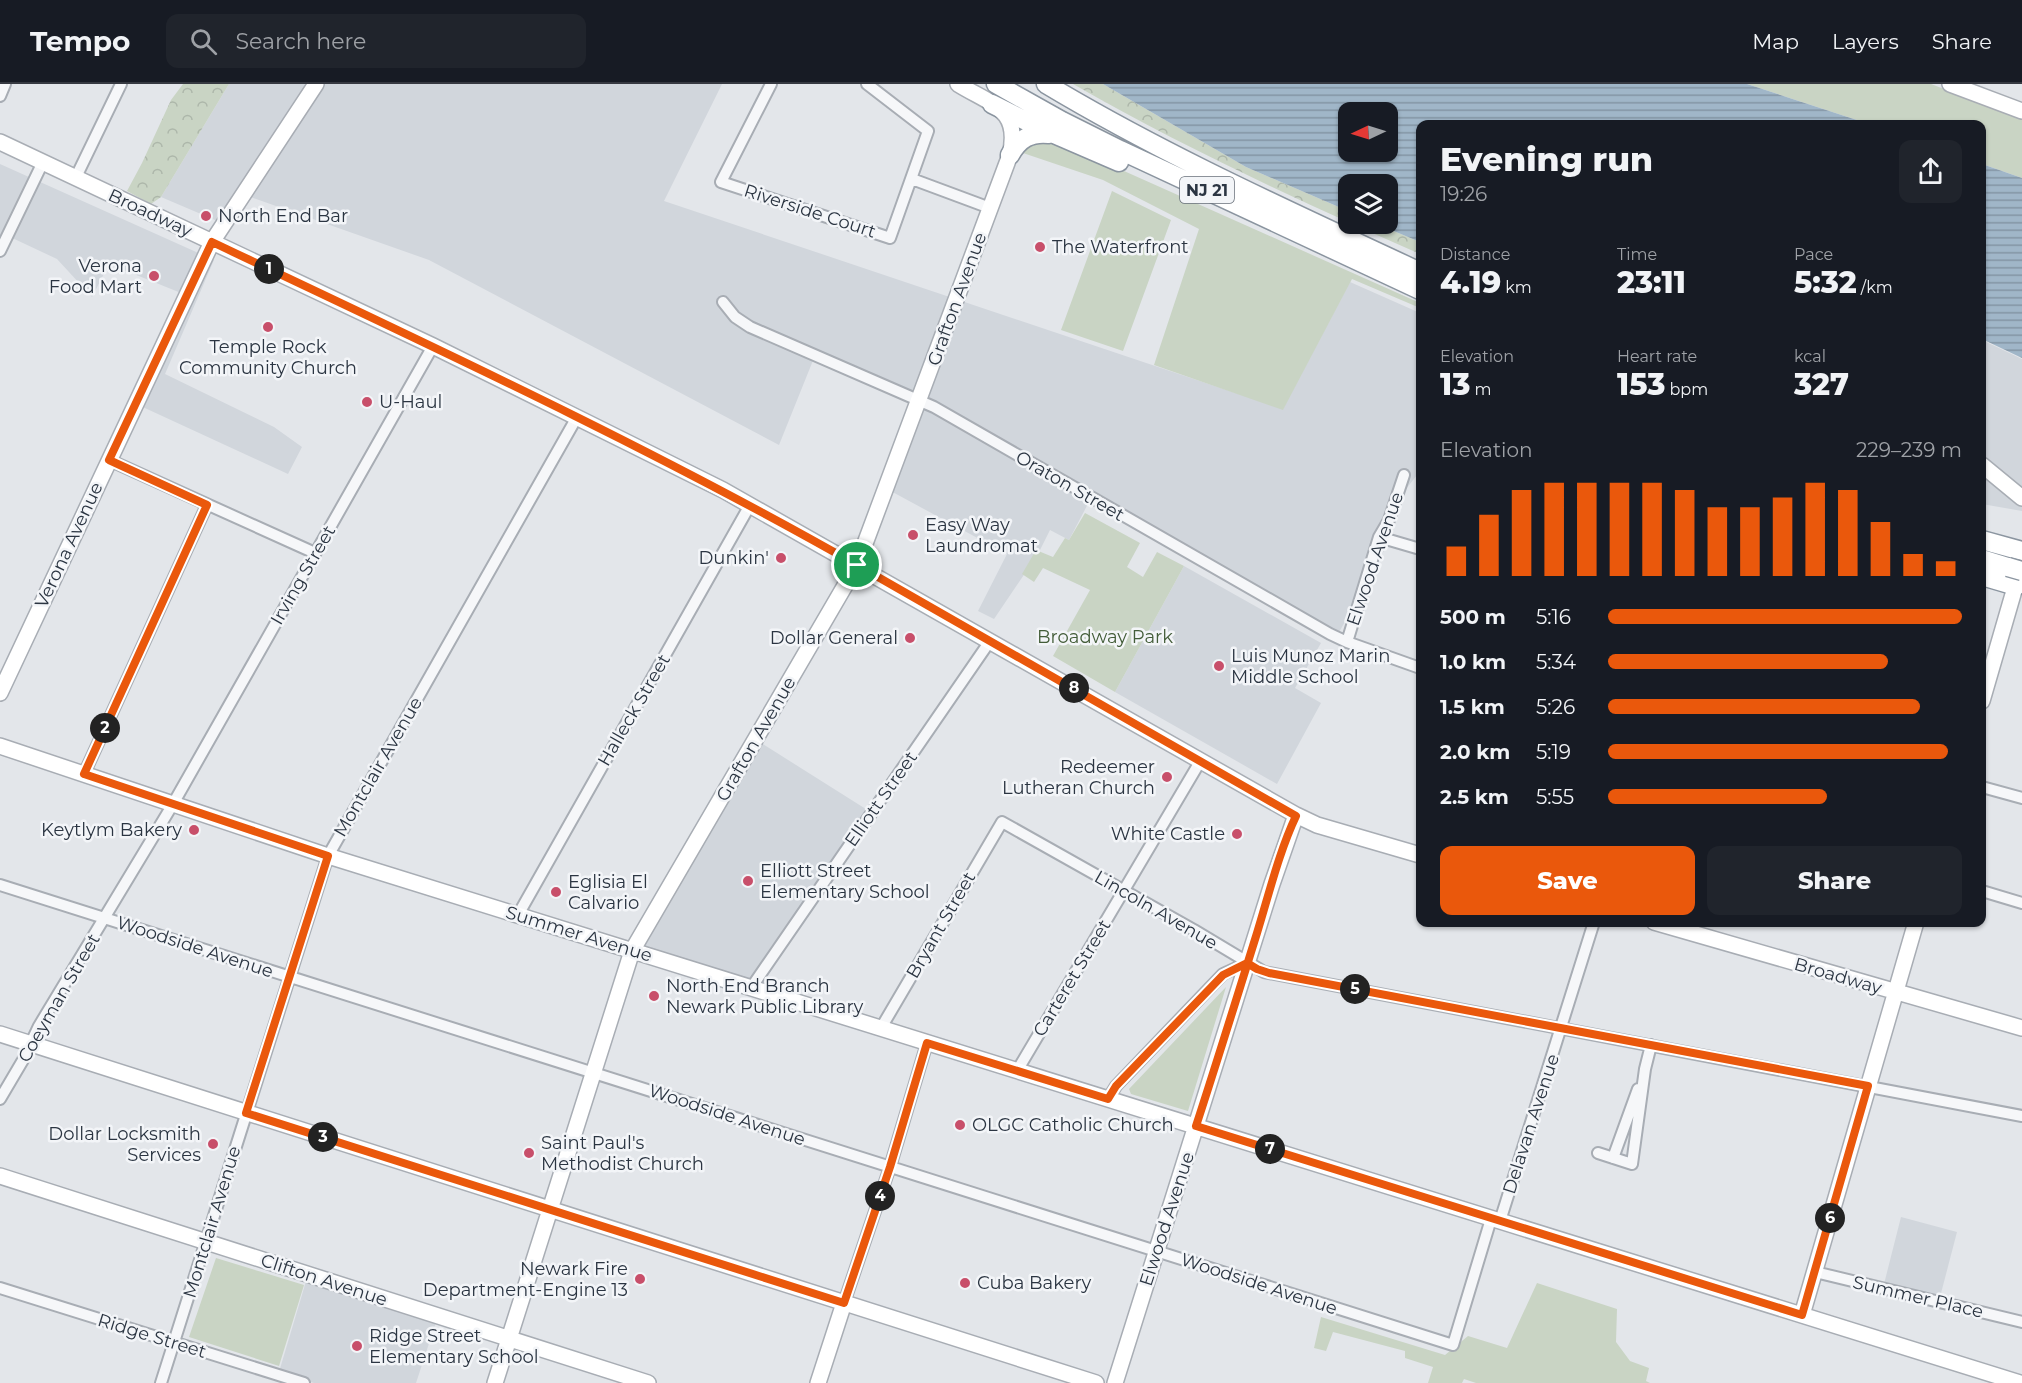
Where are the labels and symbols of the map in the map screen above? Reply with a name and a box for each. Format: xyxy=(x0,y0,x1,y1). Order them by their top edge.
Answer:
north arrow xyxy=(1338,102,1398,162)
road number: NJ 21 xyxy=(1180,177,1234,203)
street label: Riverside Court xyxy=(741,179,879,243)
street label: Broadway xyxy=(105,184,196,242)
place label: North End Bar xyxy=(218,205,348,227)
marker: North End Bar xyxy=(199,209,213,223)
street label: Grafton Avenue xyxy=(923,229,991,369)
place label: The Waterfront xyxy=(1052,236,1189,258)
marker: The Waterfront xyxy=(1033,240,1047,254)
pin: 1 xyxy=(254,254,284,284)
place label: Verona Food Mart xyxy=(49,255,142,298)
marker: Verona Food Mart xyxy=(147,269,161,283)
marker: Temple Rock Community Church xyxy=(261,320,275,334)
place label: Temple Rock Community Church xyxy=(179,336,357,379)
place label: U-Haul xyxy=(379,391,442,413)
marker: U-Haul xyxy=(360,395,374,409)
street label: Oraton Street xyxy=(1012,446,1128,526)
street label: Verona Avenue xyxy=(30,479,108,611)
street label: Elwood Avenue xyxy=(1342,489,1408,629)
place label: Easy Way Laundromat xyxy=(925,514,1038,557)
street label: Irving Street xyxy=(266,521,340,629)
marker: Easy Way Laundromat xyxy=(906,528,920,542)
pin xyxy=(831,539,882,590)
place label: Dunkin' xyxy=(698,547,769,569)
marker: Dunkin' xyxy=(774,551,788,565)
park label: Broadway Park xyxy=(1037,626,1173,648)
place label: Dollar General xyxy=(770,627,898,649)
marker: Dollar General xyxy=(903,631,917,645)
place label: Luis Munoz Marin Middle School xyxy=(1231,645,1390,688)
street label: Halleck Street xyxy=(593,650,675,770)
marker: Luis Munoz Marin Middle School xyxy=(1212,659,1226,673)
street label: Grafton Avenue xyxy=(711,673,801,805)
pin: 8 xyxy=(1059,673,1089,703)
street label: Montclair Avenue xyxy=(329,693,427,841)
pin: 2 xyxy=(90,713,120,743)
street label: Elliott Street xyxy=(840,747,922,851)
place label: Redeemer Lutheran Church xyxy=(1002,756,1155,799)
marker: Redeemer Lutheran Church xyxy=(1160,770,1174,784)
place label: Keytlym Bakery xyxy=(41,819,182,841)
marker: Keytlym Bakery xyxy=(187,823,201,837)
place label: White Castle xyxy=(1111,823,1225,845)
marker: White Castle xyxy=(1230,827,1244,841)
place label: Elliott Street Elementary School xyxy=(760,860,930,903)
street label: Lincoln Avenue xyxy=(1091,866,1222,954)
street label: Bryant Street xyxy=(902,868,980,982)
place label: Eglisia El Calvario xyxy=(568,871,648,914)
marker: Elliott Street Elementary School xyxy=(741,874,755,888)
marker: Eglisia El Calvario xyxy=(549,885,563,899)
street label: Summer Avenue xyxy=(503,901,655,967)
street label: Woodside Avenue xyxy=(114,911,276,983)
street label: Carteret Street xyxy=(1028,915,1116,1041)
street label: Coeyman Street xyxy=(13,930,105,1066)
street label: Broadway xyxy=(1792,953,1885,999)
pin: 5 xyxy=(1340,974,1370,1004)
place label: North End Branch Newark Public Library xyxy=(666,975,864,1018)
marker: North End Branch Newark Public Library xyxy=(647,989,661,1003)
street label: Delavan Avenue xyxy=(1498,1051,1564,1197)
street label: Woodside Avenue xyxy=(646,1079,808,1151)
place label: OLGC Catholic Church xyxy=(972,1114,1174,1136)
marker: OLGC Catholic Church xyxy=(953,1118,967,1132)
pin: 3 xyxy=(308,1122,338,1152)
place label: Dollar Locksmith Services xyxy=(48,1123,201,1166)
place label: Saint Paul's Methodist Church xyxy=(541,1132,704,1175)
pin: 7 xyxy=(1255,1134,1285,1164)
marker: Dollar Locksmith Services xyxy=(206,1137,220,1151)
street label: Montclair Avenue xyxy=(178,1143,246,1301)
marker: Saint Paul's Methodist Church xyxy=(522,1146,536,1160)
street label: Elwood Avenue xyxy=(1135,1149,1199,1289)
pin: 4 xyxy=(865,1181,895,1211)
pin: 6 xyxy=(1815,1203,1845,1233)
street label: Woodside Avenue xyxy=(1178,1248,1340,1320)
street label: Clifton Avenue xyxy=(258,1249,390,1311)
place label: Newark Fire Department-Engine 13 xyxy=(423,1258,628,1301)
street label: Summer Place xyxy=(1851,1271,1986,1323)
marker: Newark Fire Department-Engine 13 xyxy=(633,1272,647,1286)
place label: Cuba Bakery xyxy=(977,1272,1092,1294)
marker: Cuba Bakery xyxy=(958,1276,972,1290)
street label: Ridge Street xyxy=(95,1309,209,1363)
place label: Ridge Street Elementary School xyxy=(369,1325,539,1368)
marker: Ridge Street Elementary School xyxy=(350,1339,364,1353)

